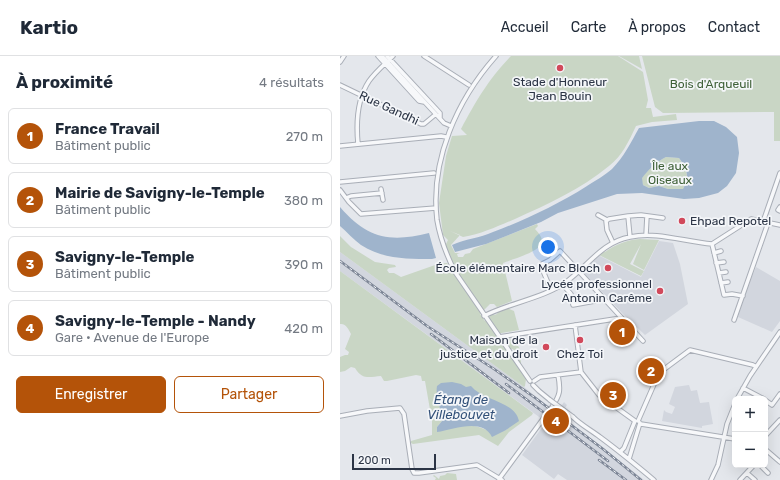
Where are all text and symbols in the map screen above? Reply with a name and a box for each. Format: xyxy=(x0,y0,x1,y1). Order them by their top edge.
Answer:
text: Kartio xyxy=(20,16,78,39)
text: Accueil xyxy=(501,19,549,36)
text: Carte xyxy=(571,19,606,36)
text: À propos xyxy=(628,19,686,36)
text: Contact xyxy=(708,19,760,36)
marker: Stade d'Honneur Jean Bouin xyxy=(555,63,565,73)
text: À proximité xyxy=(16,72,113,92)
text: 4 résultats xyxy=(259,75,324,90)
place label: Stade d'Honneur Jean Bouin xyxy=(513,75,607,103)
park label: Bois d'Arqueuil xyxy=(670,77,752,91)
street label: Rue Gandhi xyxy=(357,88,421,128)
text: France Travail xyxy=(55,120,160,138)
text: 1 xyxy=(27,129,33,144)
text: 270 m xyxy=(286,129,323,144)
text: Bâtiment public xyxy=(55,138,151,153)
park label: Île aux Oiseaux xyxy=(648,159,693,187)
text: Mairie de Savigny-le-Temple xyxy=(55,184,265,202)
text: 2 xyxy=(26,193,34,208)
text: 380 m xyxy=(284,193,323,208)
text: Bâtiment public xyxy=(55,202,151,217)
place label: Ehpad Repotel xyxy=(690,214,771,228)
marker: Ehpad Repotel xyxy=(677,216,687,226)
your location xyxy=(538,237,558,257)
text: Savigny-le-Temple xyxy=(55,248,194,266)
text: 3 xyxy=(26,257,34,272)
text: 390 m xyxy=(284,257,323,272)
place label: École élémentaire Marc Bloch xyxy=(436,261,600,275)
marker: École élémentaire Marc Bloch xyxy=(603,263,613,273)
text: Bâtiment public xyxy=(55,266,151,281)
place label: Lycée professionnel Antonin Carême xyxy=(541,277,652,305)
marker: Lycée professionnel Antonin Carême xyxy=(655,286,665,296)
text: Savigny-le-Temple - Nandy xyxy=(55,312,256,330)
pin: 1 xyxy=(609,317,635,347)
text: 4 xyxy=(26,321,34,336)
text: 420 m xyxy=(284,321,323,336)
text: Gare · Avenue de l'Europe xyxy=(55,330,209,345)
place label: Maison de la justice et du droit xyxy=(439,333,538,361)
marker: Chez Toi xyxy=(575,335,585,345)
marker: Maison de la justice et du droit xyxy=(541,342,551,352)
place label: Chez Toi xyxy=(557,347,603,361)
pin: 2 xyxy=(638,356,664,386)
button: Enregistrer xyxy=(16,376,166,413)
button: Partager xyxy=(174,376,324,413)
pin: 3 xyxy=(600,380,626,410)
water label: Étang de Villebouvet xyxy=(427,392,496,422)
map controls xyxy=(732,396,768,468)
button: + xyxy=(732,396,768,432)
pin: 4 xyxy=(543,406,569,436)
button: − xyxy=(732,432,768,468)
scale bar xyxy=(352,452,436,471)
text: 200 m xyxy=(358,454,391,467)

